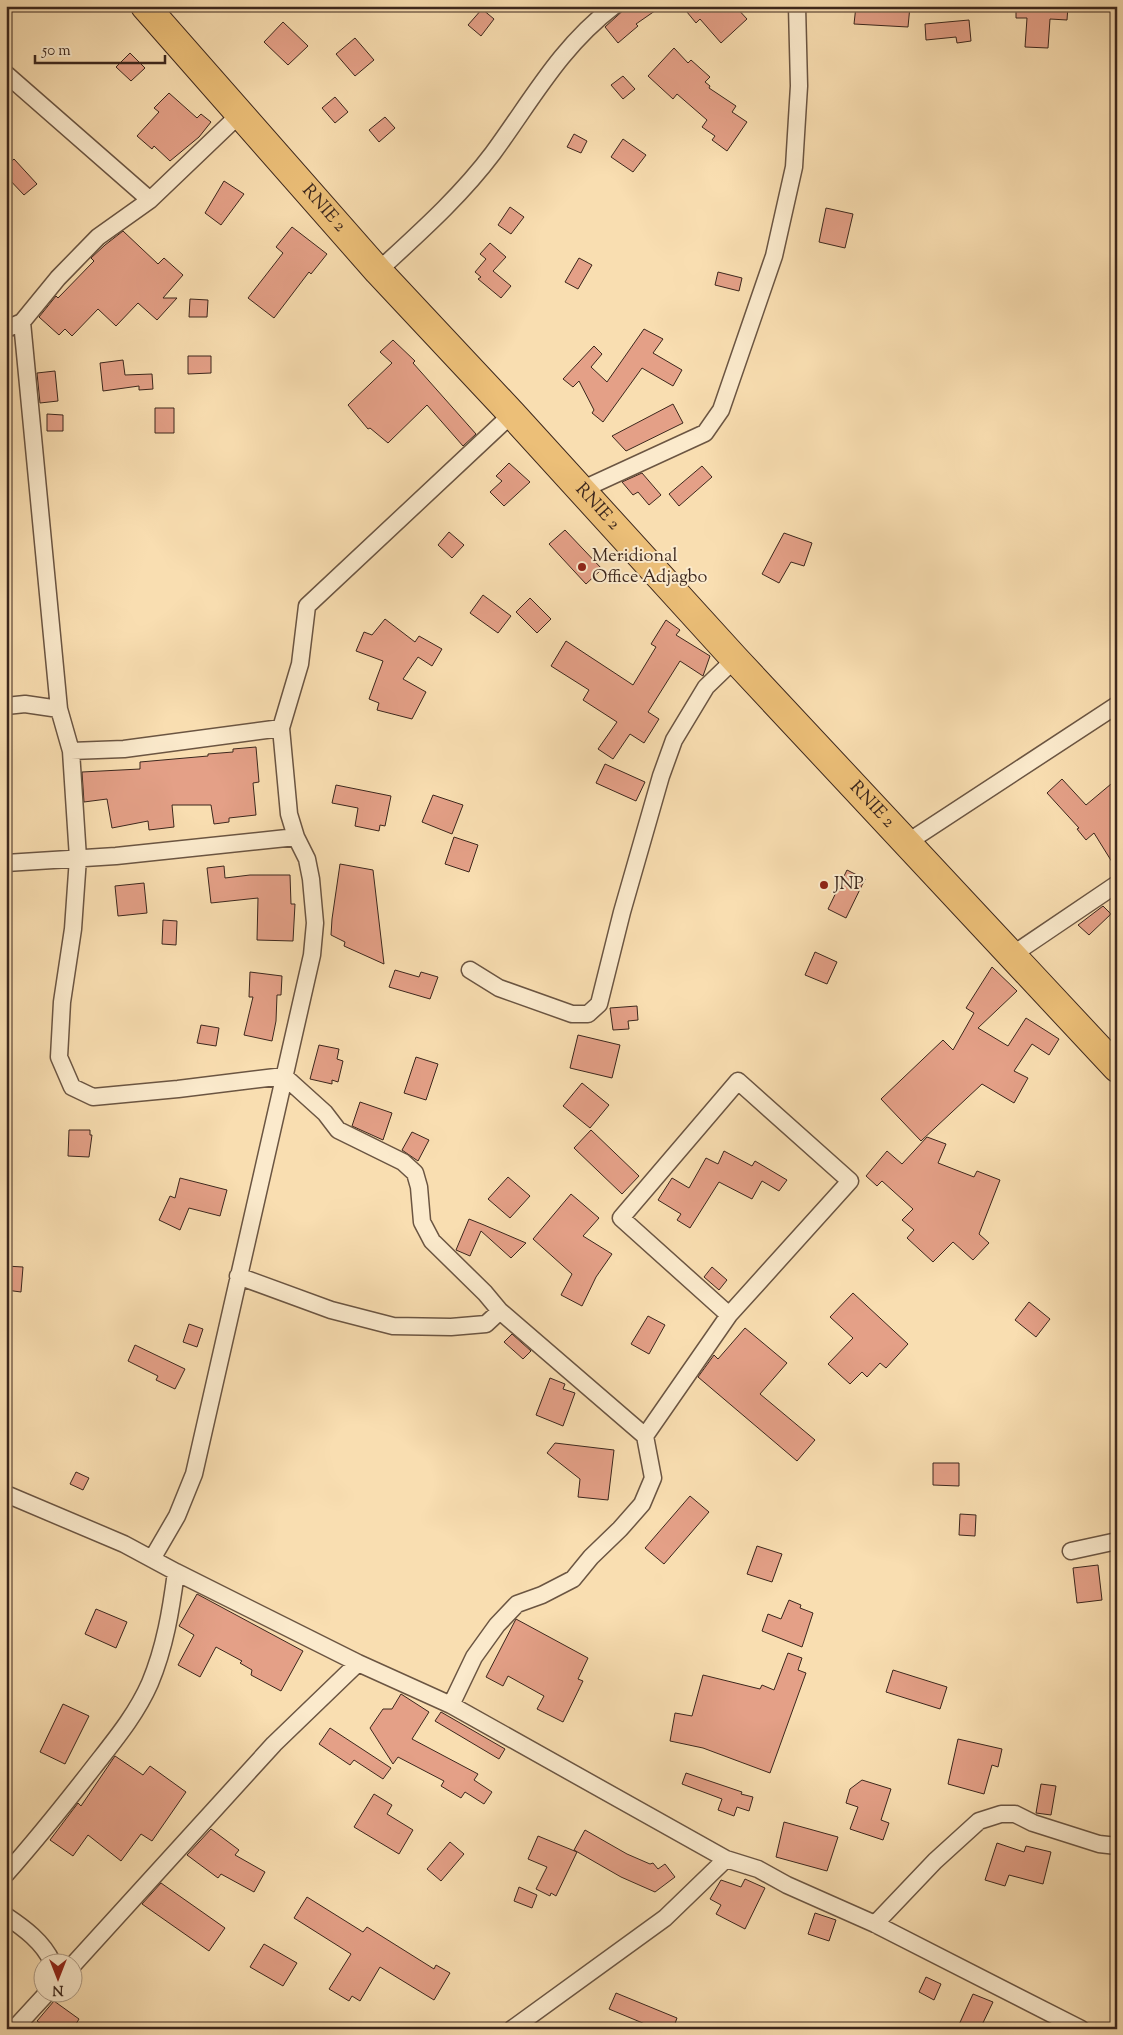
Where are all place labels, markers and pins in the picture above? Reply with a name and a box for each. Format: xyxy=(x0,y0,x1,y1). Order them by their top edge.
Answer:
place label: Meridional Office Adjagbo xyxy=(592,544,707,591)
marker: Meridional Office Adjagbo xyxy=(576,561,588,573)
place label: JNP xyxy=(833,872,864,898)
marker: JNP xyxy=(818,879,830,891)

